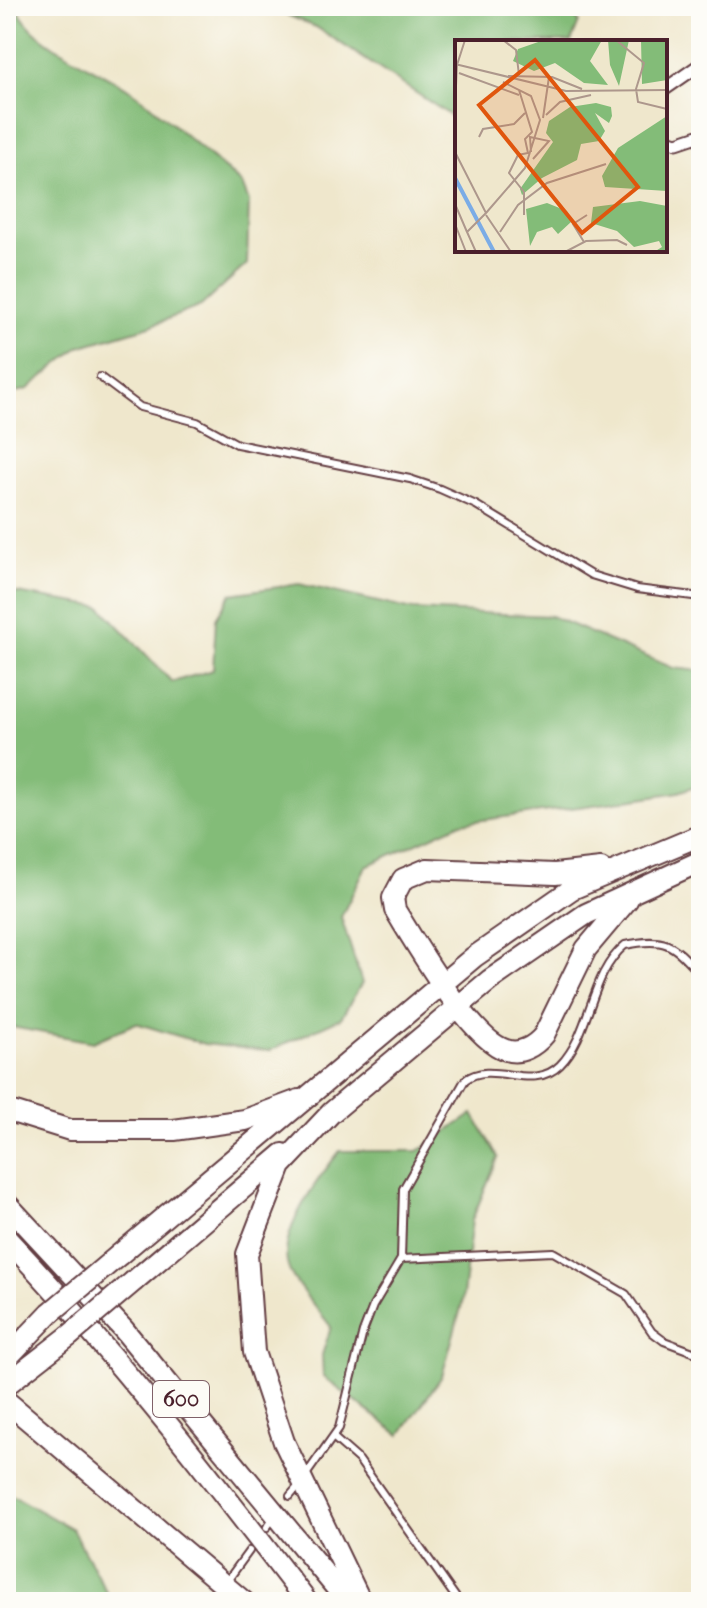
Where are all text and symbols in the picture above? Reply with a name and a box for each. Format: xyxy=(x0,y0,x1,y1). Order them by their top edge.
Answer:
inset map xyxy=(455,40,667,252)
road number: 600 xyxy=(153,1381,209,1417)

